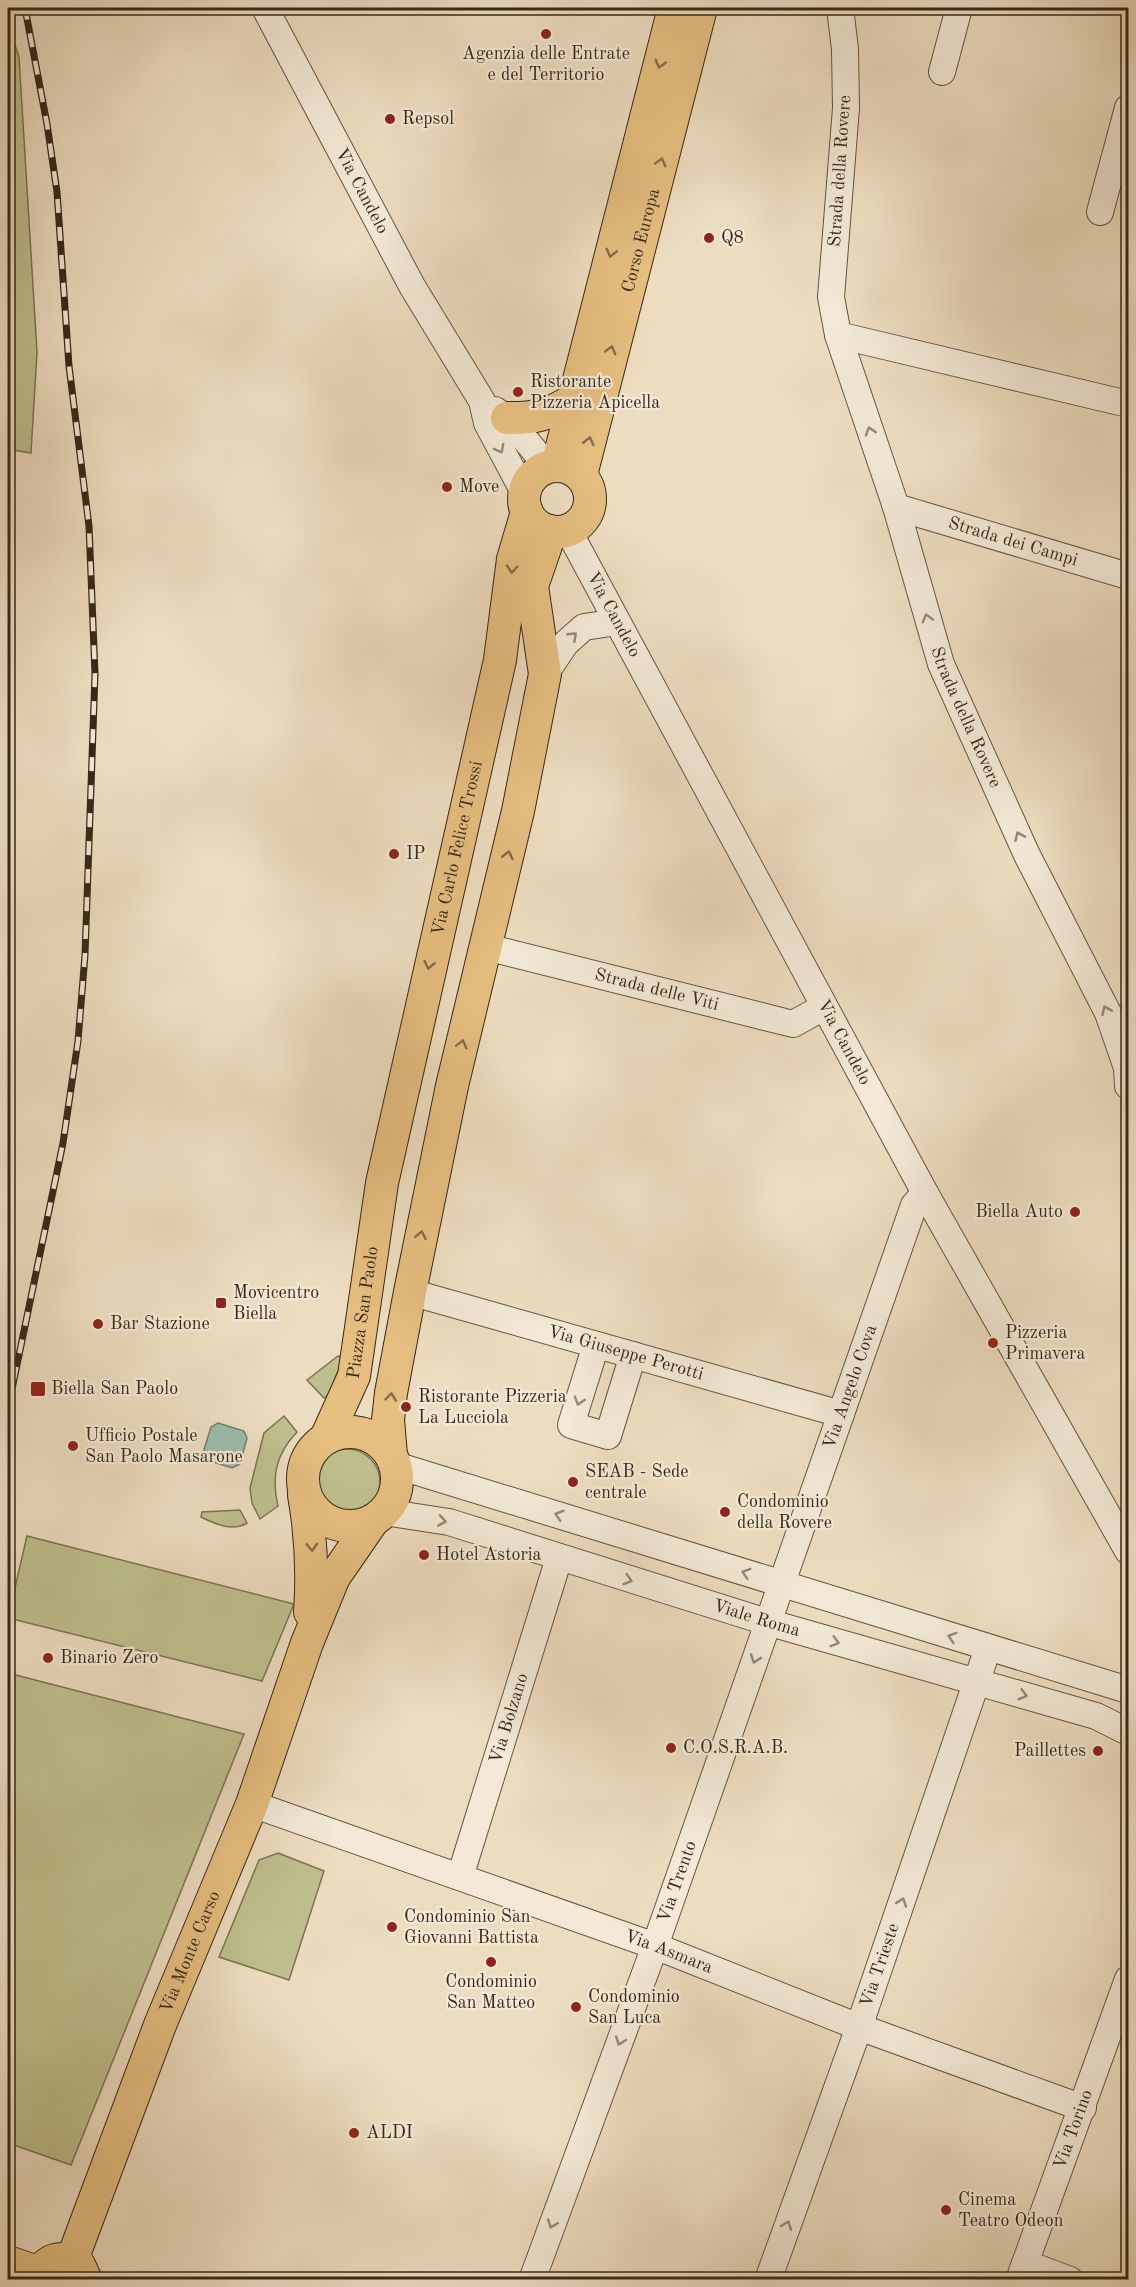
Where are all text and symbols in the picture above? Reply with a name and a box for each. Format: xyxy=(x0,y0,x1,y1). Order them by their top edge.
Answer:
marker: Agenzia delle Entrate e del Territorio xyxy=(539,27,553,41)
place label: Agenzia delle Entrate e del Territorio xyxy=(462,45,630,84)
one-way arrow xyxy=(654,59,667,69)
street label: Strada della Rovere xyxy=(826,95,854,247)
place label: Repsol xyxy=(402,110,454,128)
marker: Repsol xyxy=(383,112,397,126)
street label: Via Candelo xyxy=(332,145,392,237)
one-way arrow xyxy=(654,157,666,167)
street label: Corso Europa xyxy=(619,187,663,295)
place label: Q8 xyxy=(721,229,744,247)
marker: Q8 xyxy=(702,231,716,245)
one-way arrow xyxy=(605,248,618,258)
one-way arrow xyxy=(604,345,617,355)
place label: Ristorante Pizzeria Apicella xyxy=(530,373,660,412)
marker: Ristorante Pizzeria Apicella xyxy=(511,385,525,399)
one-way arrow xyxy=(865,426,878,437)
one-way arrow xyxy=(581,436,594,446)
one-way arrow xyxy=(493,442,504,453)
place label: Move xyxy=(459,478,499,496)
marker: Move xyxy=(440,480,454,494)
street label: Strada dei Campi xyxy=(946,514,1080,570)
one-way arrow xyxy=(506,564,519,573)
street label: Via Candelo xyxy=(583,569,644,660)
one-way arrow xyxy=(922,613,934,624)
one-way arrow xyxy=(566,633,577,644)
street label: Strada della Rovere xyxy=(928,645,1005,791)
street label: Via Carlo Felice Trossi xyxy=(429,759,486,938)
one-way arrow xyxy=(1014,831,1026,842)
place label: IP xyxy=(406,845,425,863)
marker: IP xyxy=(387,847,401,861)
one-way arrow xyxy=(500,850,513,860)
one-way arrow xyxy=(424,960,437,970)
street label: Strada delle Viti xyxy=(593,966,721,1014)
street label: Via Candelo xyxy=(814,997,874,1088)
one-way arrow xyxy=(1101,1006,1113,1017)
one-way arrow xyxy=(455,1039,468,1049)
place label: Biella Auto xyxy=(975,1203,1063,1221)
marker: Biella Auto xyxy=(1068,1205,1082,1219)
one-way arrow xyxy=(414,1230,427,1240)
street label: Piazza San Paolo xyxy=(345,1245,382,1380)
place label: Movicentro Biella xyxy=(233,1284,319,1323)
marker: Movicentro Biella xyxy=(214,1296,228,1310)
place label: Bar Stazione xyxy=(110,1315,210,1333)
marker: Bar Stazione xyxy=(91,1317,105,1331)
street label: Via Giuseppe Perotti xyxy=(546,1322,706,1384)
street label: Via Angelo Cova xyxy=(820,1322,880,1452)
place label: Pizzeria Primavera xyxy=(1005,1324,1085,1363)
marker: Pizzeria Primavera xyxy=(986,1336,1000,1350)
marker: Biella San Paolo xyxy=(29,1380,47,1398)
place label: Biella San Paolo xyxy=(51,1380,178,1398)
place label: Ristorante Pizzeria La Lucciola xyxy=(418,1388,567,1427)
one-way arrow xyxy=(384,1392,397,1401)
one-way arrow xyxy=(574,1395,586,1405)
marker: Ristorante Pizzeria La Lucciola xyxy=(399,1400,413,1414)
place label: Ufficio Postale San Paolo Masarone xyxy=(85,1427,243,1466)
marker: Ufficio Postale San Paolo Masarone xyxy=(66,1439,80,1453)
place label: SEAB - Sede centrale xyxy=(585,1463,689,1502)
marker: SEAB - Sede centrale xyxy=(566,1475,580,1489)
place label: Condominio della Rovere xyxy=(737,1493,832,1532)
marker: Condominio della Rovere xyxy=(718,1505,732,1519)
one-way arrow xyxy=(554,1510,565,1522)
one-way arrow xyxy=(437,1514,447,1527)
one-way arrow xyxy=(306,1543,318,1552)
place label: Hotel Astoria xyxy=(436,1546,542,1564)
marker: Hotel Astoria xyxy=(417,1548,431,1562)
one-way arrow xyxy=(741,1568,752,1580)
one-way arrow xyxy=(622,1572,633,1585)
street label: Viale Roma xyxy=(711,1597,802,1640)
one-way arrow xyxy=(947,1631,958,1644)
one-way arrow xyxy=(829,1635,840,1647)
place label: Binario Zero xyxy=(60,1649,158,1667)
marker: Binario Zero xyxy=(41,1651,55,1665)
one-way arrow xyxy=(749,1653,762,1664)
street label: Via Bolzano xyxy=(487,1671,532,1766)
one-way arrow xyxy=(1017,1688,1027,1700)
place label: C.O.S.R.A.B. xyxy=(683,1739,788,1757)
marker: C.O.S.R.A.B. xyxy=(664,1741,678,1755)
place label: Paillettes xyxy=(1014,1742,1086,1760)
marker: Paillettes xyxy=(1091,1744,1105,1758)
street label: Via Trento xyxy=(655,1838,700,1925)
street label: Via Monte Carso xyxy=(157,1888,224,2016)
one-way arrow xyxy=(895,1897,907,1908)
place label: Condominio San Giovanni Battista xyxy=(404,1908,539,1947)
marker: Condominio San Giovanni Battista xyxy=(385,1920,399,1934)
street label: Via Trieste xyxy=(857,1921,903,2010)
street label: Via Asmara xyxy=(622,1927,715,1977)
marker: Condominio San Matteo xyxy=(484,1955,498,1969)
place label: Condominio San Matteo xyxy=(445,1973,537,2012)
place label: Condominio San Luca xyxy=(588,1988,680,2027)
marker: Condominio San Luca xyxy=(569,2000,583,2014)
one-way arrow xyxy=(614,2035,627,2045)
street label: Via Torino xyxy=(1051,2087,1096,2172)
place label: ALDI xyxy=(366,2124,413,2142)
marker: ALDI xyxy=(347,2126,361,2140)
place label: Cinema Teatro Odeon xyxy=(958,2191,1064,2230)
marker: Cinema Teatro Odeon xyxy=(939,2203,953,2217)
one-way arrow xyxy=(547,2218,560,2228)
one-way arrow xyxy=(780,2220,793,2230)

